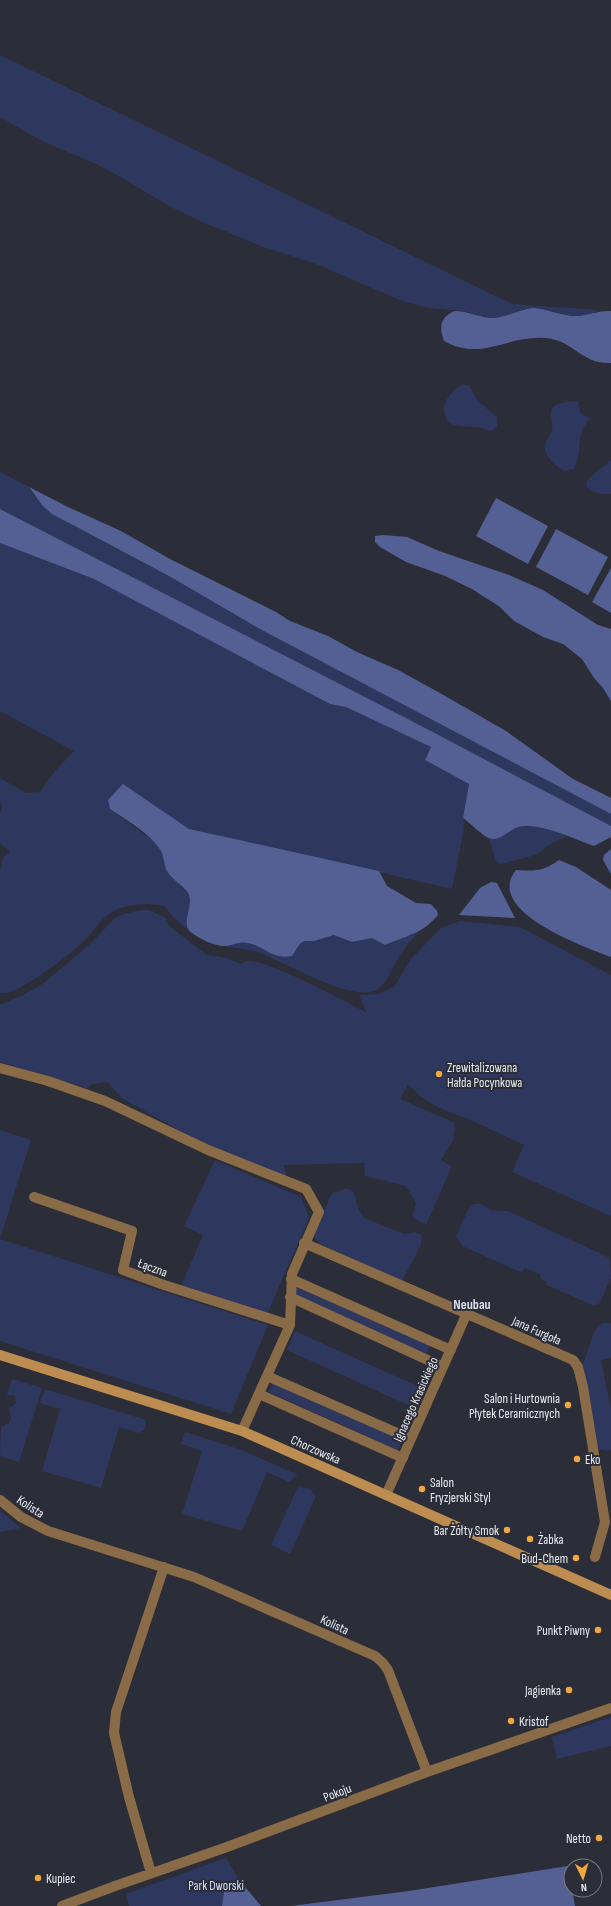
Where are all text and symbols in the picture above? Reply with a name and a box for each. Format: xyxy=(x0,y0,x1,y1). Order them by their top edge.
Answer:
place label: Zrewitalizowana Hałda Pocynkowa xyxy=(447,1060,522,1091)
marker: Zrewitalizowana Hałda Pocynkowa xyxy=(434,1069,444,1079)
street label: Łączna xyxy=(135,1255,170,1281)
district label: Neubau xyxy=(453,1296,491,1313)
street label: Jana Furgoła xyxy=(509,1313,564,1349)
street label: Ignacego Krasickiego xyxy=(390,1355,442,1444)
place label: Salon i Hurtownia Płytek Ceramicznych xyxy=(469,1391,560,1422)
marker: Salon i Hurtownia Płytek Ceramicznych xyxy=(563,1400,573,1410)
street label: Chorzowska xyxy=(288,1432,343,1468)
place label: Eko xyxy=(585,1452,601,1468)
marker: Eko xyxy=(572,1454,582,1464)
place label: Salon Fryzjerski Styl xyxy=(430,1475,491,1506)
marker: Salon Fryzjerski Styl xyxy=(417,1484,427,1494)
street label: Kolista xyxy=(14,1492,47,1522)
place label: Bar Żółty Smok xyxy=(434,1522,499,1539)
marker: Bar Żółty Smok xyxy=(502,1525,512,1535)
place label: Żabka xyxy=(538,1531,564,1548)
marker: Żabka xyxy=(525,1534,535,1544)
place label: Bud-Chem xyxy=(521,1551,568,1567)
marker: Bud-Chem xyxy=(571,1553,581,1563)
street label: Kolista xyxy=(318,1611,351,1638)
place label: Punkt Piwny xyxy=(537,1623,590,1639)
marker: Punkt Piwny xyxy=(593,1625,603,1635)
place label: Jagienka xyxy=(524,1683,561,1699)
marker: Jagienka xyxy=(564,1685,574,1695)
place label: Kristof xyxy=(519,1714,549,1730)
marker: Kristof xyxy=(506,1716,516,1726)
street label: Pokoju xyxy=(321,1780,354,1806)
place label: Netto xyxy=(566,1831,591,1847)
marker: Netto xyxy=(594,1833,604,1843)
north arrow xyxy=(563,1858,603,1898)
place label: Kupiec xyxy=(46,1871,75,1887)
marker: Kupiec xyxy=(33,1873,43,1883)
park label: Park Dworski xyxy=(188,1878,244,1894)
text: N xyxy=(580,1881,587,1894)

